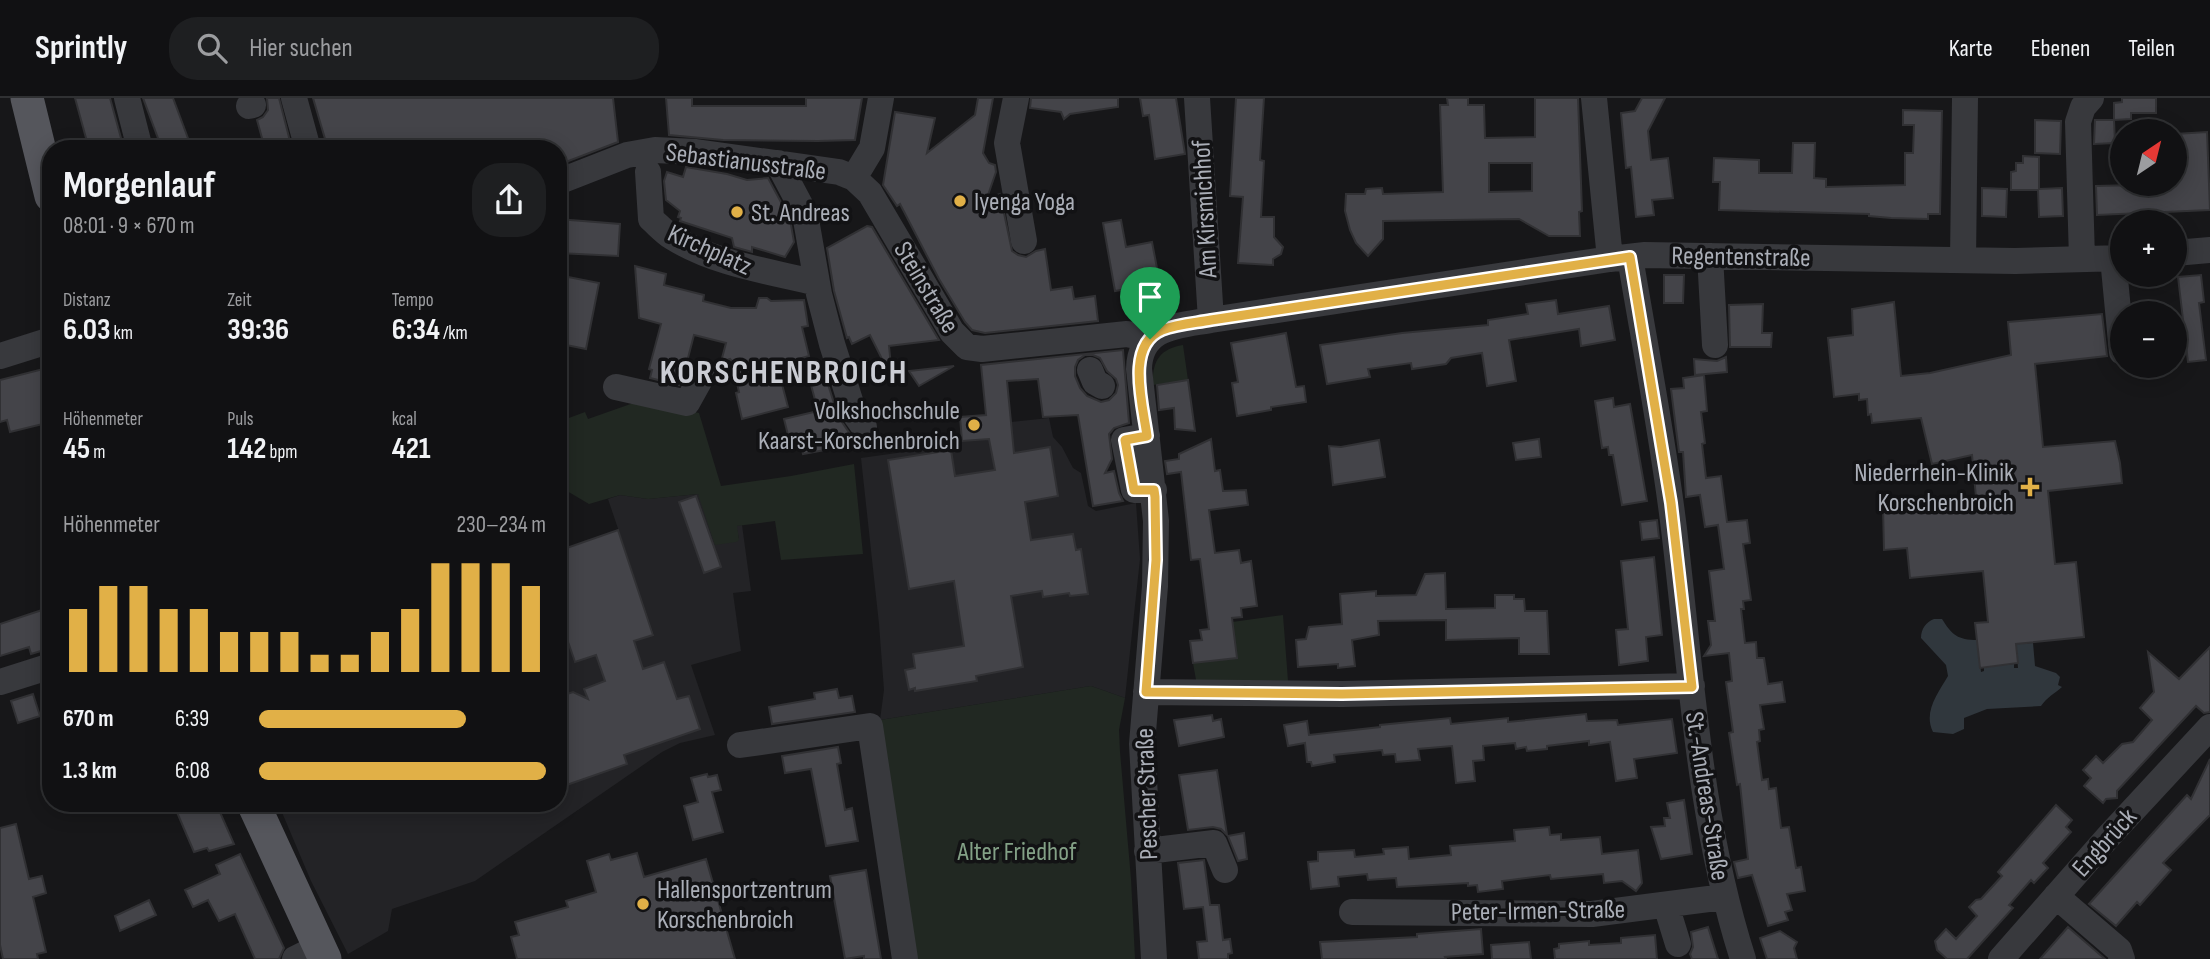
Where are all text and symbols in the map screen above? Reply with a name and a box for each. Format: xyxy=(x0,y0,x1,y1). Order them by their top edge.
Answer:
search box xyxy=(169,17,659,80)
text: Sprintly xyxy=(35,28,127,68)
icon: search xyxy=(193,29,231,67)
text: Hier suchen xyxy=(249,33,353,64)
text: Karte xyxy=(1949,34,1993,63)
text: Ebenen xyxy=(2031,34,2090,63)
text: Teilen xyxy=(2128,34,2175,63)
north arrow xyxy=(2110,119,2188,196)
map controls xyxy=(2110,119,2187,378)
street label: Sebastianusstraße xyxy=(664,137,828,188)
street label: Am Kirsmichhof xyxy=(1186,139,1225,280)
text: Morgenlauf xyxy=(63,163,215,208)
button: share xyxy=(472,163,546,237)
place label: Iyenga Yoga xyxy=(974,187,1075,218)
marker: Iyenga Yoga xyxy=(952,193,968,209)
place label: St. Andreas xyxy=(751,198,850,229)
marker: St. Andreas xyxy=(729,204,745,220)
button: + xyxy=(2110,210,2187,287)
text: 08:01 · 9 × 670 m xyxy=(63,212,195,240)
street label: Kirchplatz xyxy=(663,218,756,282)
street label: Steinstraße xyxy=(886,237,965,339)
street label: Regentenstraße xyxy=(1671,241,1811,274)
pin xyxy=(1120,267,1180,339)
icon: arrive xyxy=(1131,278,1169,316)
text: Distanz xyxy=(63,289,111,312)
text: Zeit xyxy=(227,289,252,312)
text: Tempo xyxy=(392,289,434,312)
button: − xyxy=(2110,301,2187,378)
text: 6.03 xyxy=(63,312,111,348)
text: 39:36 xyxy=(227,312,289,348)
text: 6:34 xyxy=(392,312,440,348)
text: km xyxy=(111,322,133,345)
text: /km xyxy=(440,322,468,345)
district label: KORSCHENBROICH xyxy=(660,353,908,393)
place label: Volkshochschule Kaarst-Korschenbroich xyxy=(758,396,960,457)
text: Höhenmeter xyxy=(63,408,143,431)
text: Puls xyxy=(227,408,254,431)
text: kcal xyxy=(392,408,417,431)
marker: Volkshochschule Kaarst-Korschenbroich xyxy=(966,417,982,433)
text: 45 xyxy=(63,431,90,467)
text: 142 xyxy=(227,431,267,467)
text: 421 xyxy=(392,431,431,467)
text: m xyxy=(90,441,105,464)
text: bpm xyxy=(267,441,298,464)
place label: Niederrhein-Klinik Korschenbroich xyxy=(1854,458,2014,519)
marker: Niederrhein-Klinik Korschenbroich xyxy=(2020,477,2040,497)
text: Höhenmeter xyxy=(63,511,160,539)
text: 230–234 m xyxy=(457,511,546,539)
text: 670 m xyxy=(63,705,114,733)
text: 6:39 xyxy=(175,705,209,733)
street label: St.-Andreas-Straße xyxy=(1678,710,1735,883)
street label: Pescher Straße xyxy=(1130,728,1165,860)
text: 1.3 km xyxy=(63,757,117,785)
text: 6:08 xyxy=(175,757,210,785)
street label: Engbrück xyxy=(2066,802,2144,884)
park label: Alter Friedhof xyxy=(957,837,1077,868)
place label: Hallensportzentrum Korschenbroich xyxy=(657,875,832,936)
street label: Peter-Irmen-Straße xyxy=(1451,894,1625,929)
marker: Hallensportzentrum Korschenbroich xyxy=(635,896,651,912)

